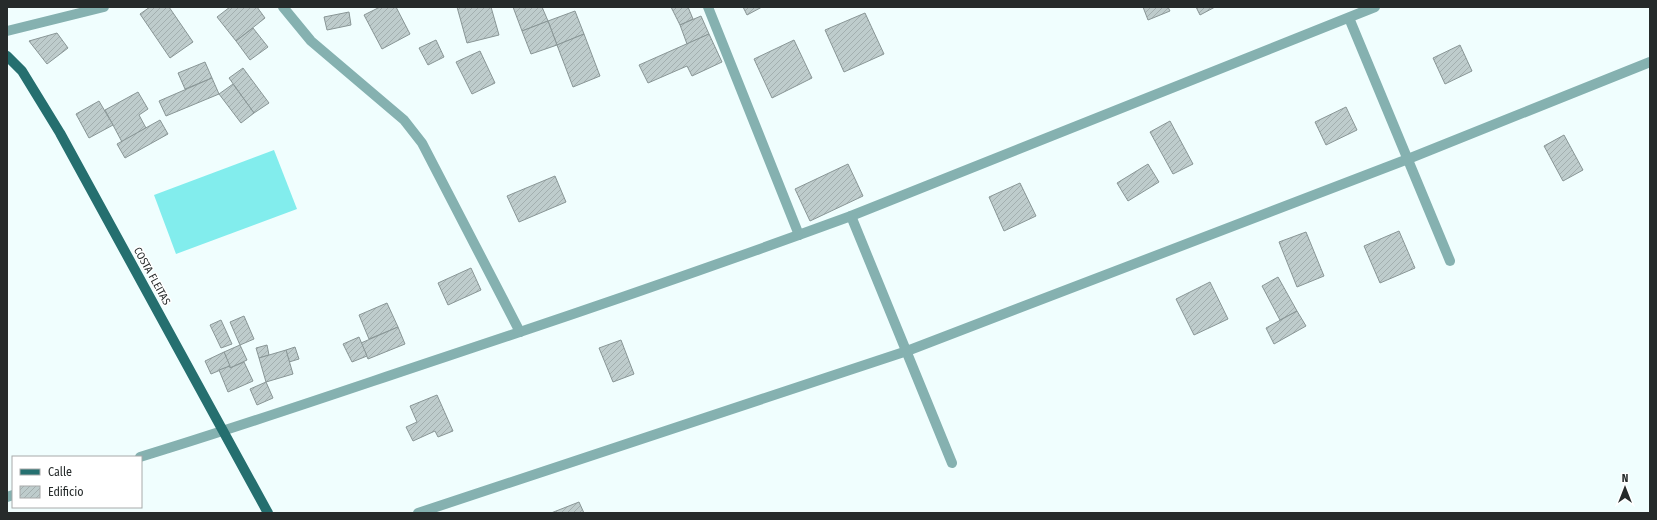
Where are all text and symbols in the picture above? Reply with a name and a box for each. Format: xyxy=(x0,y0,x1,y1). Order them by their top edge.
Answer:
street label: COSTA FLEITAS xyxy=(131,245,173,308)
legend xyxy=(12,456,142,508)
text: Calle xyxy=(48,465,72,479)
north arrow xyxy=(1605,468,1645,508)
text: N xyxy=(1622,472,1628,485)
text: Edificio xyxy=(48,485,84,499)

